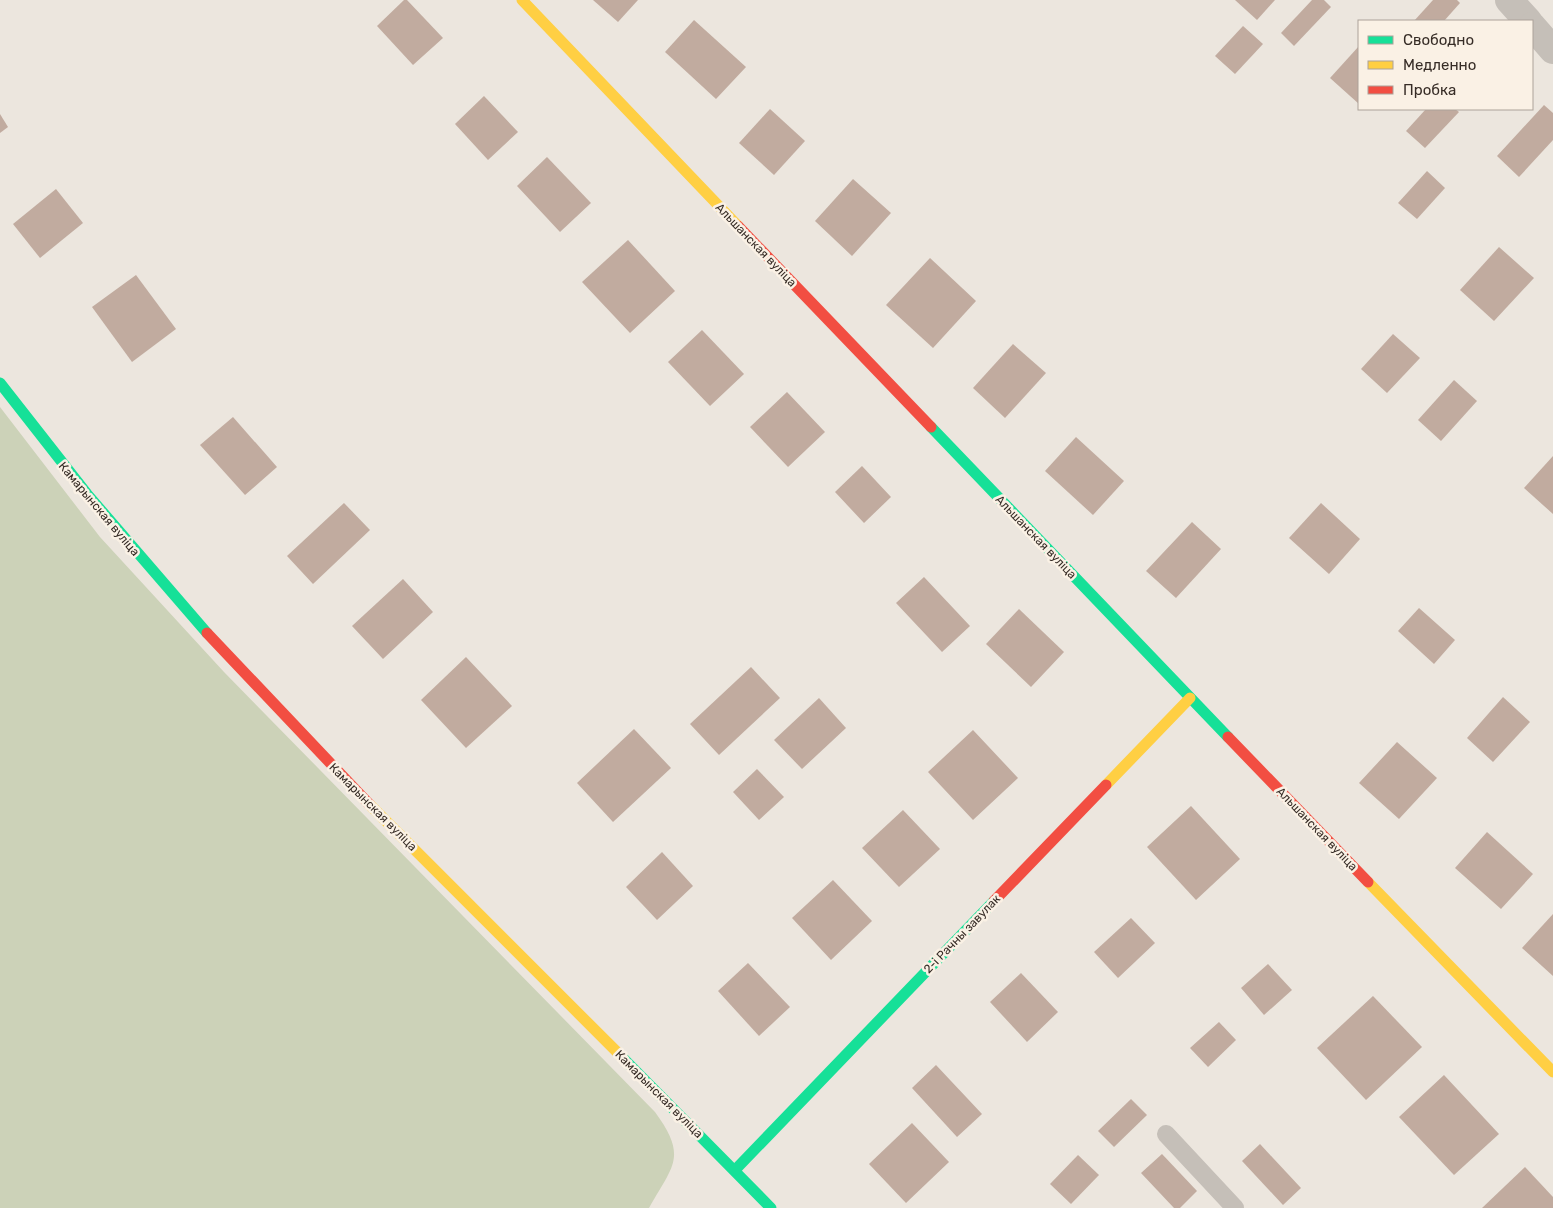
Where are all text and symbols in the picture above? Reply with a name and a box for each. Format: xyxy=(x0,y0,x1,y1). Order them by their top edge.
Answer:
legend xyxy=(1358,20,1533,110)
text: Свободно xyxy=(1403,31,1474,49)
text: Медленно xyxy=(1403,56,1476,74)
text: Пробка xyxy=(1403,81,1456,99)
street label: Альшанская вуліца xyxy=(713,200,799,290)
street label: Камарынская вуліца xyxy=(56,459,142,559)
street label: Альшанская вуліца xyxy=(993,492,1079,582)
street label: Камарынская вуліца xyxy=(326,760,420,854)
street label: Альшанская вуліца xyxy=(1274,784,1360,874)
street label: 2-і Рачны завулак xyxy=(921,891,1003,976)
street label: Камарынская вуліца xyxy=(612,1047,706,1141)

